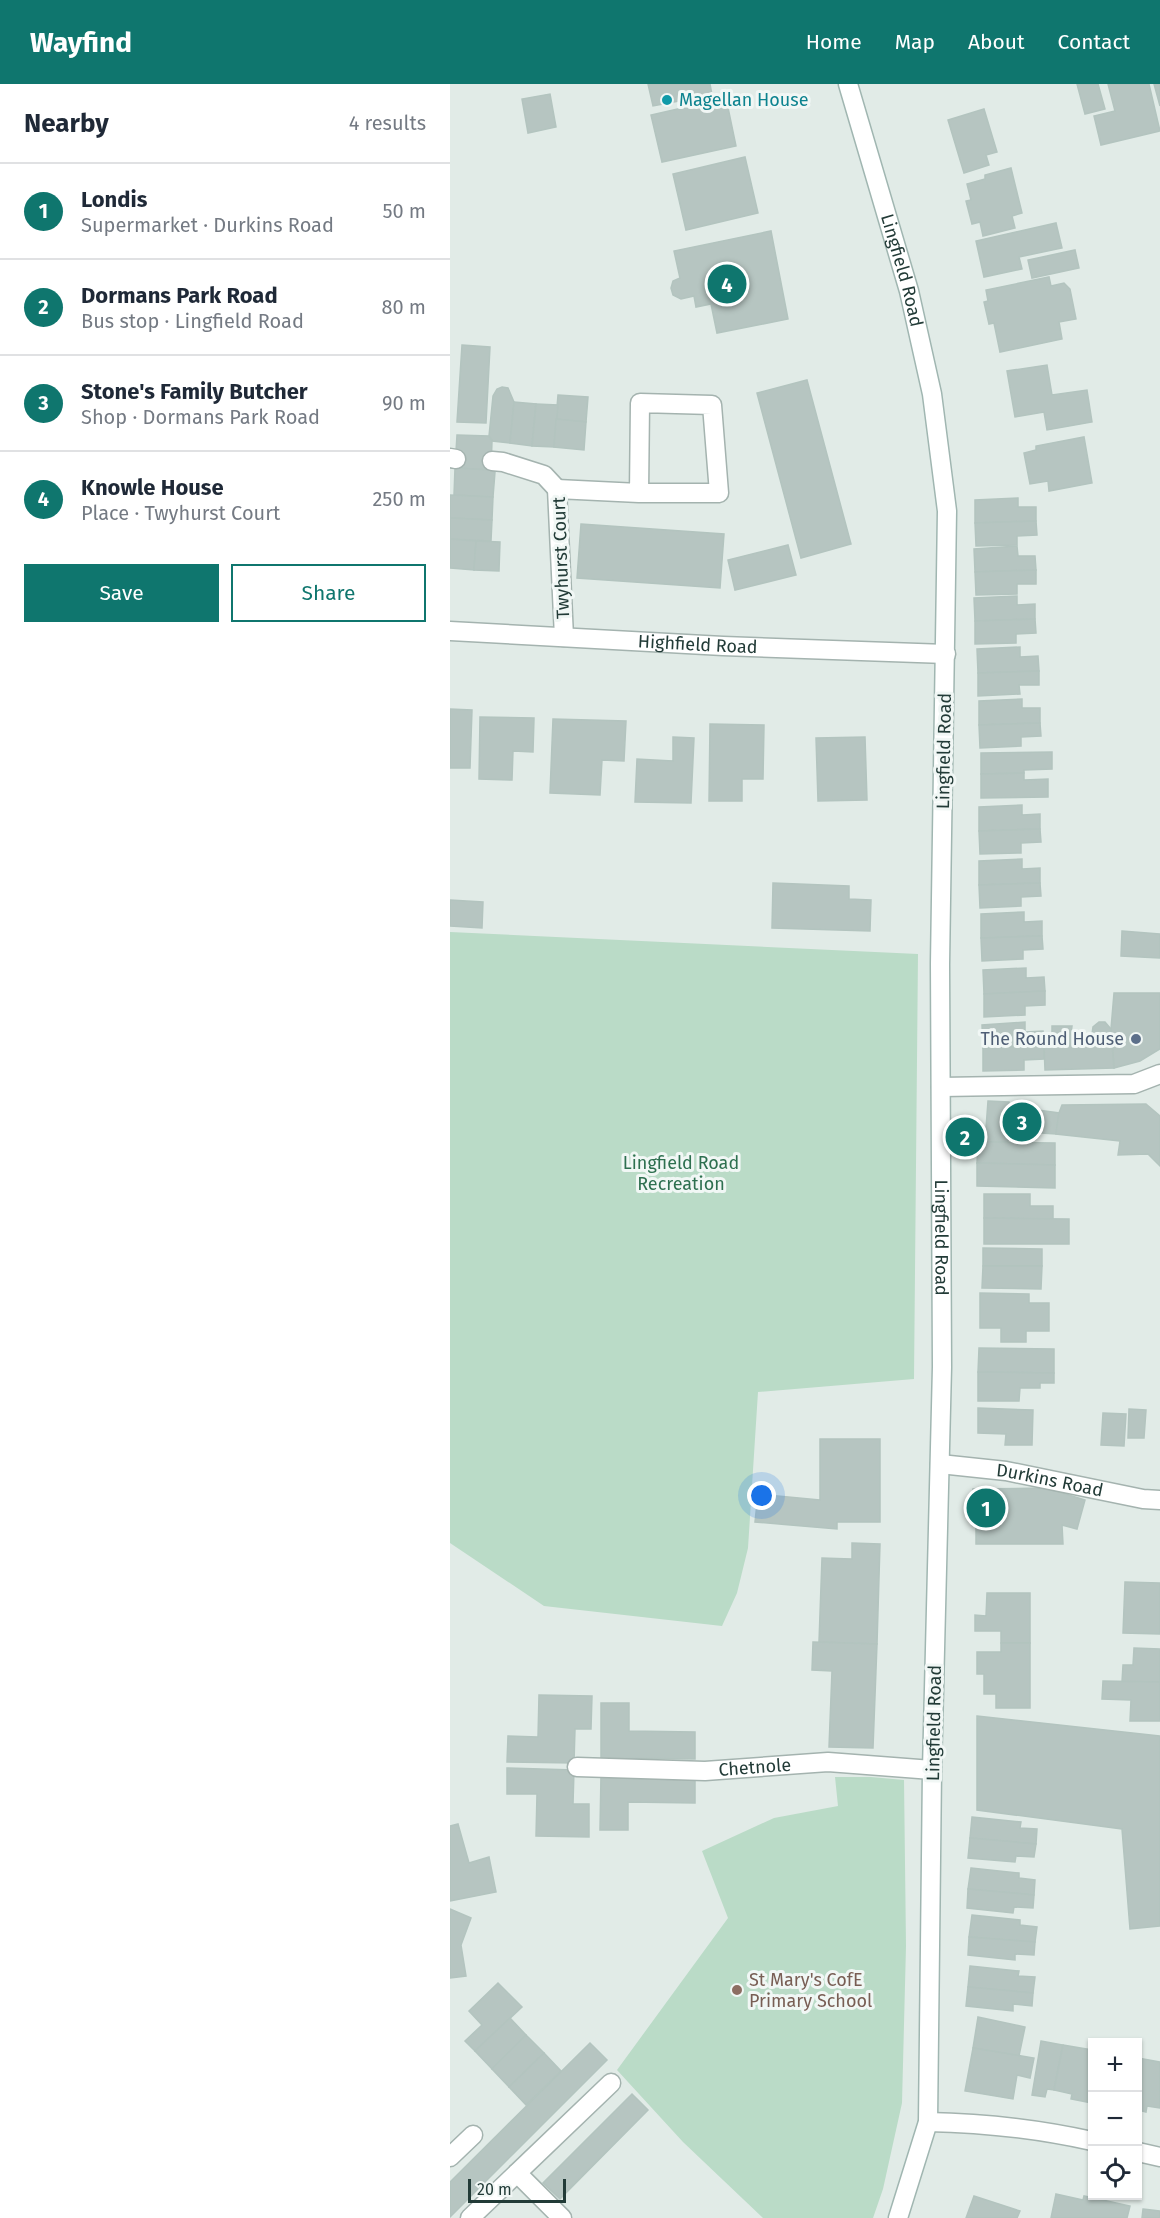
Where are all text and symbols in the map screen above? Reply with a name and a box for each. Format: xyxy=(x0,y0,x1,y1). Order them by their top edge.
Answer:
text: Wayfind xyxy=(30,26,132,59)
text: Home xyxy=(806,29,862,55)
text: Map xyxy=(895,29,935,55)
text: About xyxy=(968,29,1025,55)
text: Contact xyxy=(1058,29,1130,55)
place label: Magellan House xyxy=(679,89,809,111)
marker: Magellan House xyxy=(660,93,674,107)
text: Nearby xyxy=(24,108,109,139)
text: 4 results xyxy=(349,111,426,135)
text: Londis xyxy=(81,186,147,213)
text: 1 xyxy=(39,199,48,223)
text: 50 m xyxy=(382,199,426,223)
street label: Lingfield Road xyxy=(876,211,928,329)
text: Supermarket · Durkins Road xyxy=(81,213,334,237)
pin: 4 xyxy=(708,262,746,306)
text: Dormans Park Road xyxy=(81,282,278,309)
text: 2 xyxy=(38,295,49,319)
text: 80 m xyxy=(381,295,426,319)
text: Bus stop · Lingfield Road xyxy=(81,309,304,333)
text: Stone's Family Butcher xyxy=(81,378,308,405)
text: 3 xyxy=(38,391,49,415)
text: 90 m xyxy=(382,391,426,415)
text: Shop · Dormans Park Road xyxy=(81,405,320,429)
text: Knowle House xyxy=(81,474,224,501)
text: 4 xyxy=(38,487,49,511)
text: 250 m xyxy=(372,487,426,511)
street label: Twyhurst Court xyxy=(548,496,574,619)
text: Place · Twyhurst Court xyxy=(81,501,280,525)
button: Save xyxy=(24,564,219,622)
button: Share xyxy=(231,564,426,622)
street label: Highfield Road xyxy=(637,630,758,658)
street label: Lingfield Road xyxy=(932,693,956,809)
place label: The Round House xyxy=(980,1028,1124,1050)
marker: The Round House xyxy=(1129,1032,1143,1046)
pin: 3 xyxy=(1002,1100,1042,1144)
pin: 2 xyxy=(946,1114,984,1160)
park label: Lingfield Road Recreation xyxy=(623,1152,739,1195)
street label: Lingfield Road xyxy=(930,1179,953,1296)
street label: Durkins Road xyxy=(995,1459,1105,1502)
your location xyxy=(747,1481,776,1510)
pin: 1 xyxy=(966,1486,1006,1530)
street label: Lingfield Road xyxy=(922,1665,946,1781)
street label: Chetnole xyxy=(718,1754,792,1781)
place label: St Mary's CofE Primary School xyxy=(749,1969,872,2012)
marker: St Mary's CofE Primary School xyxy=(730,1983,744,1997)
map controls xyxy=(1088,2038,1142,2200)
button: + xyxy=(1088,2038,1142,2092)
button: − xyxy=(1088,2092,1142,2146)
button: locate xyxy=(1088,2146,1142,2200)
scale bar xyxy=(468,2176,566,2204)
text: 20 m xyxy=(477,2180,512,2199)

